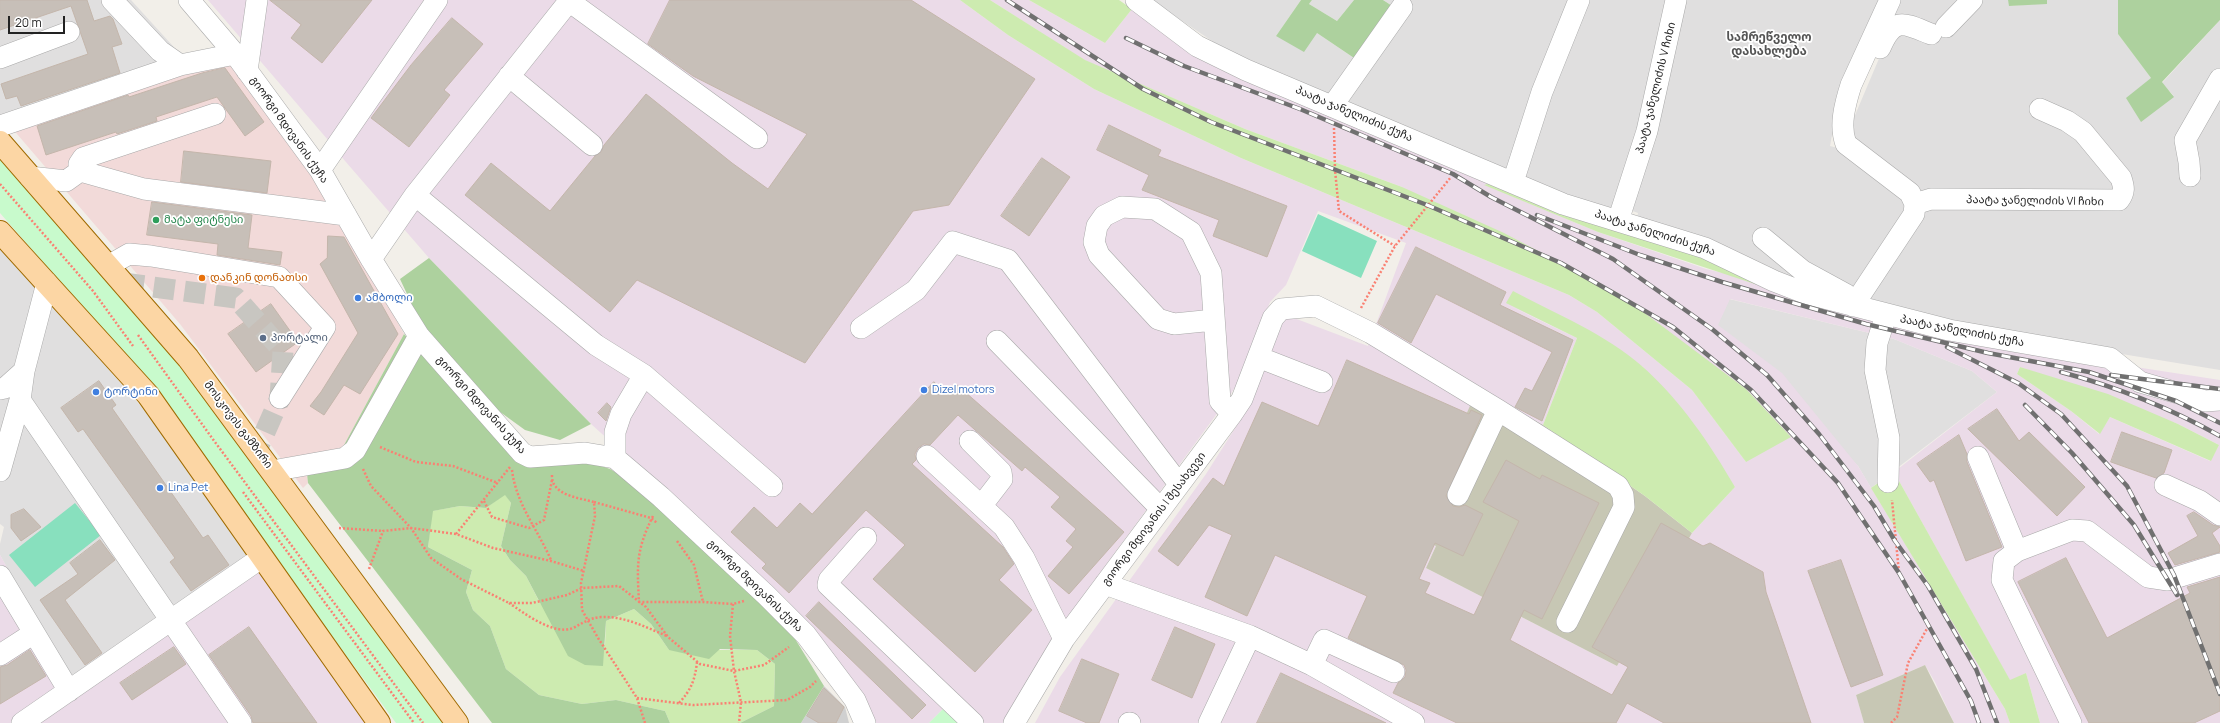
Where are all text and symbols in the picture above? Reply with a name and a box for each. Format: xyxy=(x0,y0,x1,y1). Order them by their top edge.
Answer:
scale bar xyxy=(10,8,67,34)
text: 20 m xyxy=(15,14,42,31)
street label: პაატა ჯანელიძის V ჩიხი xyxy=(1633,21,1679,155)
district label: სამრეწველო დასახლება xyxy=(1726,31,1812,59)
street label: გიორგი მდივანის ქუჩა xyxy=(247,74,331,186)
street label: პაატა ჯანელიძის ქუჩა xyxy=(1293,83,1415,145)
street label: პაატა ჯანელიძის VI ჩიხი xyxy=(1966,193,2104,209)
street label: პაატა ჯანელიძის ქუჩა xyxy=(1593,207,1717,259)
place label: მატა ფიტნესი xyxy=(164,213,243,227)
marker: მატა ფიტნესი xyxy=(151,215,161,225)
place label: დანკინ დონათსი xyxy=(210,271,308,285)
marker: დანკინ დონათსი xyxy=(197,273,207,283)
place label: ამბოლი xyxy=(366,291,412,305)
marker: ამბოლი xyxy=(353,293,363,303)
street label: პაატა ჯანელიძის ქუჩა xyxy=(1899,312,2025,350)
place label: პორტალი xyxy=(271,331,328,345)
marker: პორტალი xyxy=(258,333,268,343)
street label: გიორგი მდივანის ქუჩა xyxy=(433,353,529,457)
street label: მოსკოვის გამზირი xyxy=(201,379,275,471)
place label: Dizel motors xyxy=(932,383,995,397)
place label: ტორტინი xyxy=(104,385,158,399)
marker: Dizel motors xyxy=(919,385,929,395)
marker: ტორტინი xyxy=(91,387,101,397)
street label: გიორგი მდივანის I შესახვევი xyxy=(1099,450,1209,588)
place label: Lina Pet xyxy=(168,481,208,495)
marker: Lina Pet xyxy=(155,483,165,493)
street label: გიორგი მდივანის ქუჩა xyxy=(705,537,805,635)

